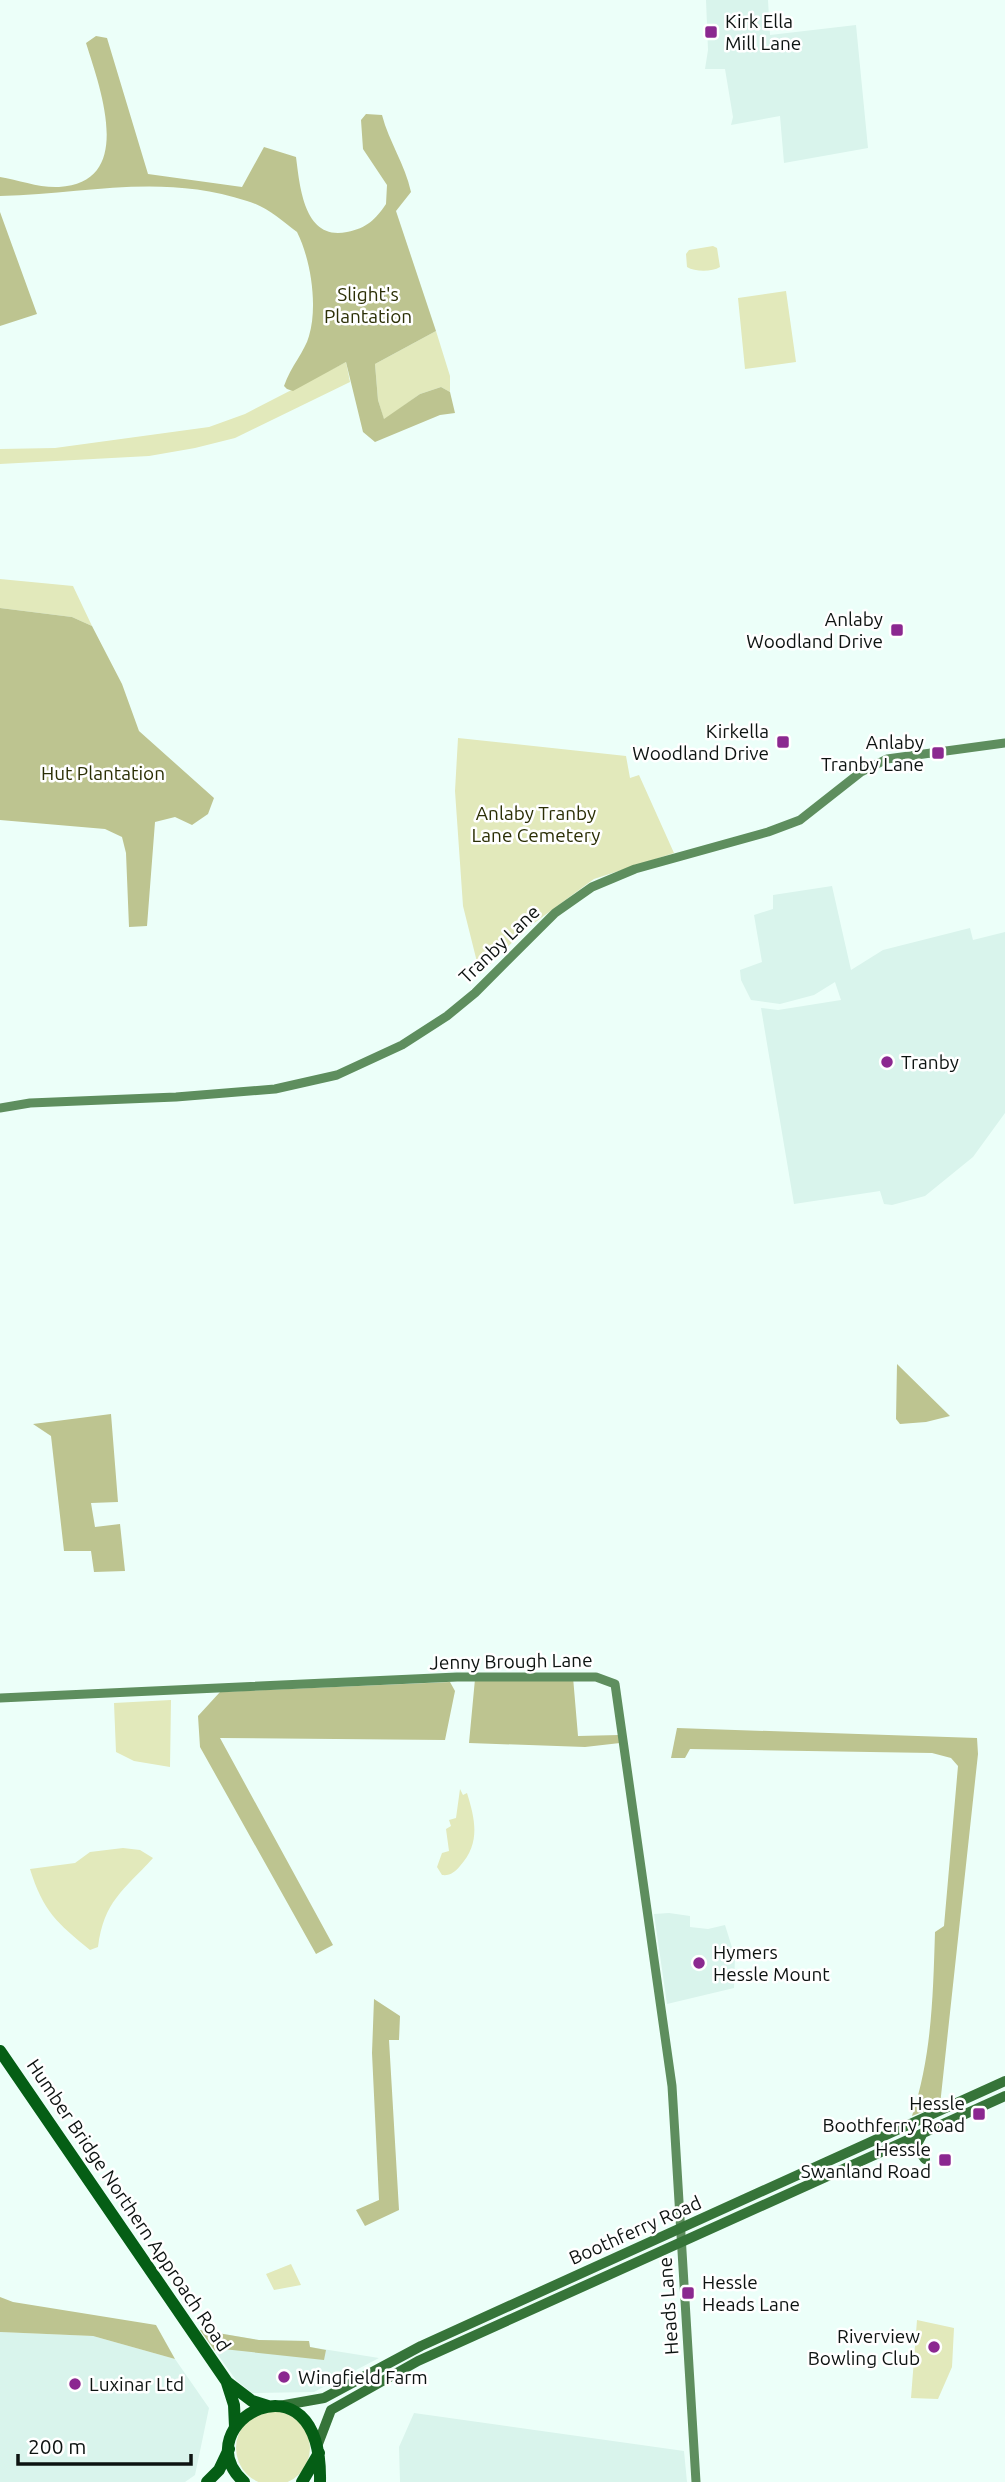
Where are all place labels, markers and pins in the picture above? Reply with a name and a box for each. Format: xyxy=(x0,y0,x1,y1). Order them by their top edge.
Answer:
place label: Kirk Ella Mill Lane xyxy=(725,10,801,54)
marker: Kirk Ella Mill Lane xyxy=(703,24,719,40)
place label: Anlaby Woodland Drive xyxy=(746,608,883,652)
marker: Anlaby Woodland Drive xyxy=(889,622,905,638)
place label: Kirkella Woodland Drive xyxy=(632,720,769,764)
place label: Anlaby Tranby Lane xyxy=(821,731,924,775)
marker: Kirkella Woodland Drive xyxy=(775,734,791,750)
marker: Anlaby Tranby Lane xyxy=(930,745,946,761)
place label: Tranby xyxy=(901,1051,959,1073)
marker: Tranby xyxy=(879,1054,895,1070)
place label: Hymers Hessle Mount xyxy=(713,1941,830,1985)
marker: Hymers Hessle Mount xyxy=(691,1955,707,1971)
place label: Hessle Boothferry Road xyxy=(823,2092,965,2136)
marker: Hessle Boothferry Road xyxy=(971,2106,987,2122)
place label: Hessle Swanland Road xyxy=(801,2138,931,2182)
marker: Hessle Swanland Road xyxy=(937,2152,953,2168)
place label: Hessle Heads Lane xyxy=(702,2271,800,2315)
marker: Hessle Heads Lane xyxy=(680,2285,696,2301)
place label: Riverview Bowling Club xyxy=(808,2325,920,2369)
marker: Riverview Bowling Club xyxy=(926,2339,942,2355)
place label: Wingfield Farm xyxy=(298,2366,428,2388)
marker: Wingfield Farm xyxy=(276,2369,292,2385)
place label: Luxinar Ltd xyxy=(89,2373,184,2395)
marker: Luxinar Ltd xyxy=(67,2376,83,2392)

